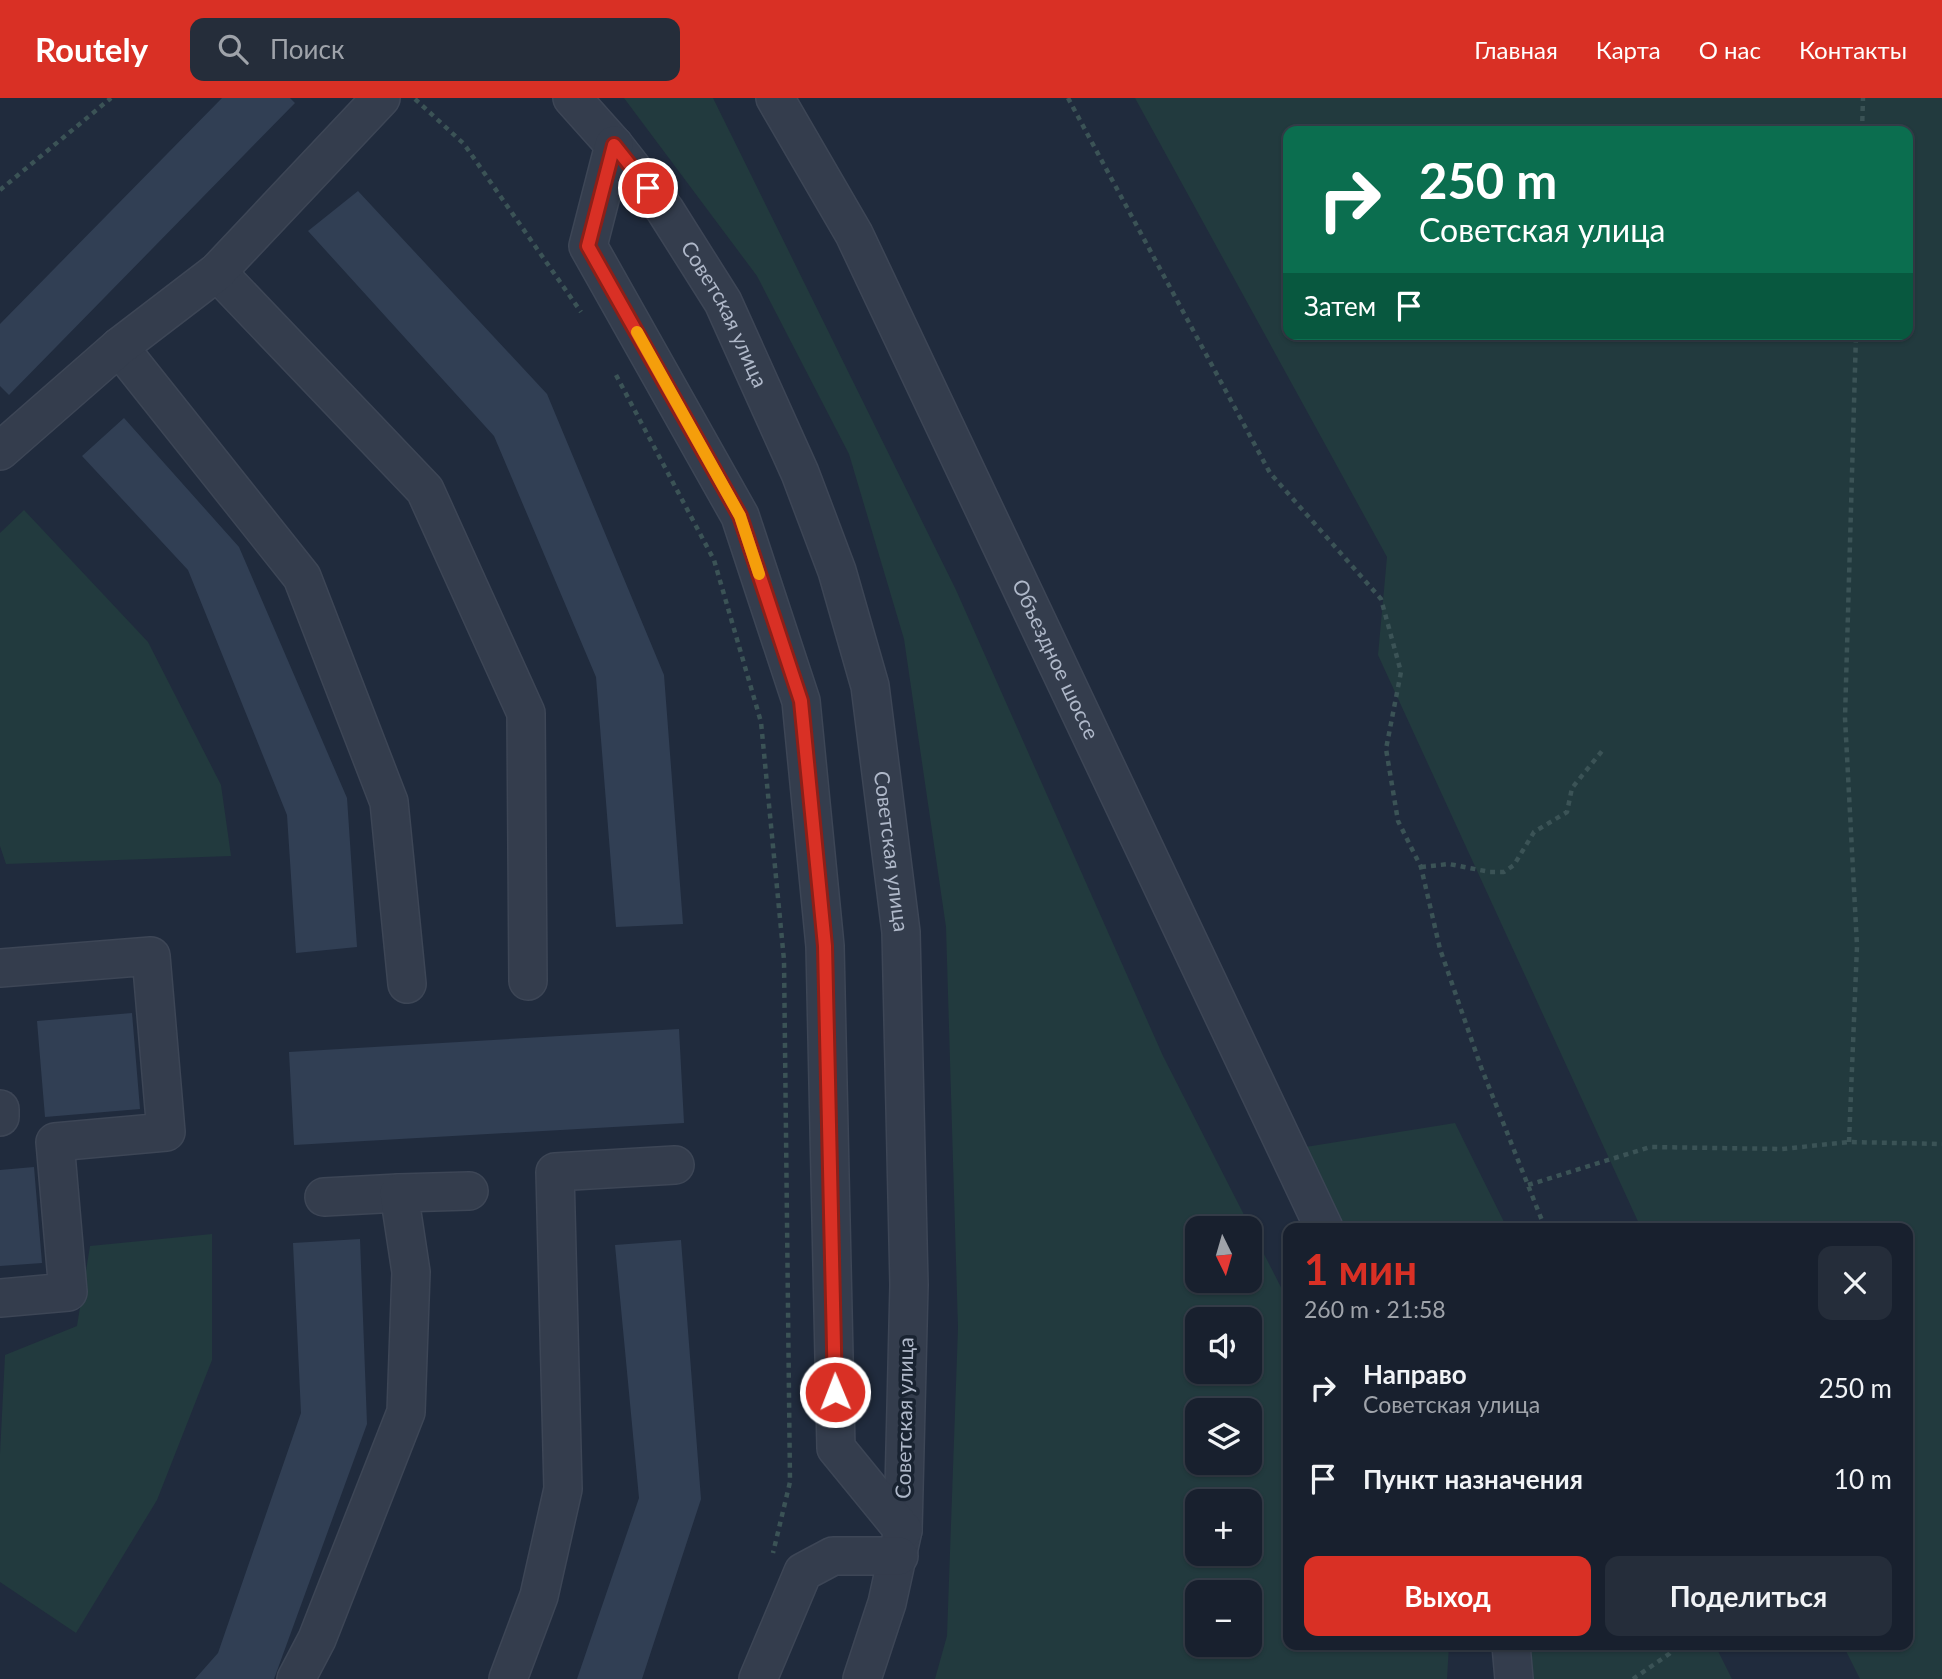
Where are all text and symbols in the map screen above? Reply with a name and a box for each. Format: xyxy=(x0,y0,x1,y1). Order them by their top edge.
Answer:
search box xyxy=(190,18,680,81)
text: Routely xyxy=(35,29,148,69)
icon: search xyxy=(214,30,252,68)
text: Поиск xyxy=(270,33,344,65)
text: Главная xyxy=(1474,35,1558,64)
text: Карта xyxy=(1596,35,1661,64)
text: О нас xyxy=(1699,35,1761,64)
text: Контакты xyxy=(1799,35,1907,64)
text: 250 m xyxy=(1419,151,1557,209)
icon: right xyxy=(1304,154,1395,245)
pin xyxy=(618,158,678,218)
icon: arrive xyxy=(629,169,667,207)
text: Советская улица xyxy=(1419,210,1665,249)
street label: Советская улица xyxy=(677,236,774,391)
icon: arrive xyxy=(1390,287,1428,325)
text: Затем xyxy=(1304,290,1376,322)
street label: Объездное шоссе xyxy=(1008,575,1105,743)
street label: Советская улица xyxy=(870,769,915,933)
north arrow xyxy=(1185,1216,1262,1293)
map controls xyxy=(1185,1216,1262,1657)
text: 1 мин xyxy=(1304,1244,1417,1294)
button: close xyxy=(1818,1246,1892,1320)
text: 260 m · 21:58 xyxy=(1304,1295,1446,1323)
button: sound xyxy=(1185,1307,1262,1384)
street label: Советская улица xyxy=(890,1337,917,1499)
position arrow xyxy=(798,1355,872,1429)
text: Направо xyxy=(1363,1358,1467,1390)
icon: right xyxy=(1304,1369,1342,1407)
text: 250 m xyxy=(1819,1372,1892,1404)
text: Советская улица xyxy=(1363,1390,1540,1418)
button: layers xyxy=(1185,1398,1262,1475)
icon: arrive xyxy=(1304,1460,1342,1498)
text: Пункт назначения xyxy=(1363,1463,1583,1495)
text: 10 m xyxy=(1834,1463,1892,1495)
button: + xyxy=(1185,1489,1262,1566)
button: Выход xyxy=(1304,1556,1591,1636)
button: Поделиться xyxy=(1605,1556,1892,1636)
button: − xyxy=(1185,1580,1262,1657)

